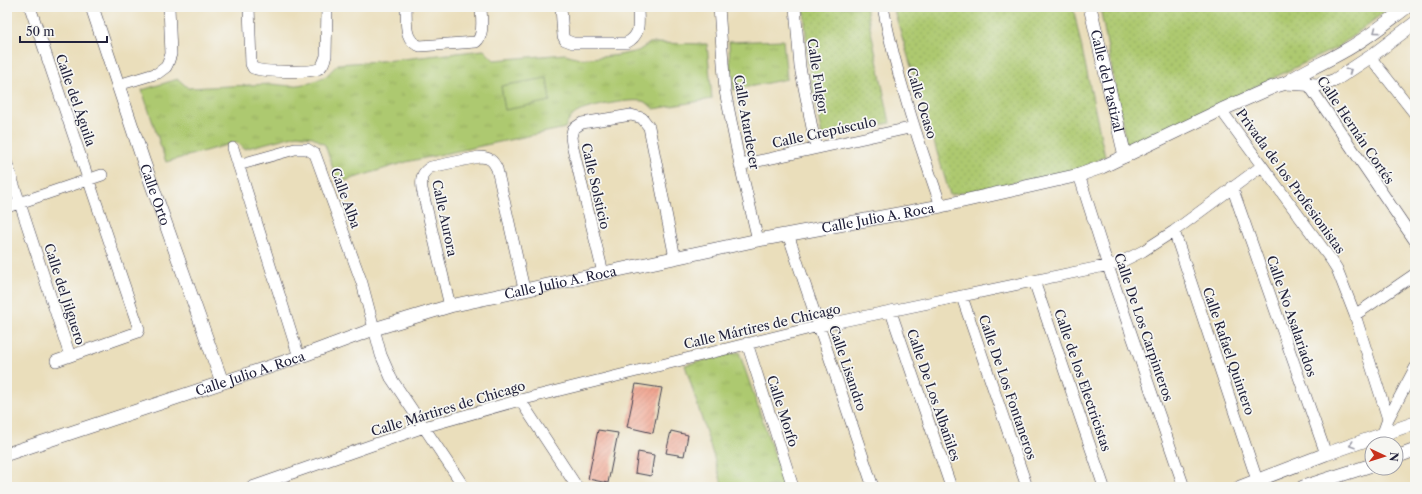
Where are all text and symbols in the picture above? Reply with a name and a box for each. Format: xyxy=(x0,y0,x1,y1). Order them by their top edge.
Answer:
scale bar xyxy=(20,18,107,44)
text: 50 m xyxy=(26,24,55,39)
one-way arrow xyxy=(1373,26,1380,33)
street label: Calle del Pastizal xyxy=(1088,28,1127,134)
street label: Calle Fulgor xyxy=(804,37,832,115)
street label: Calle del Águila xyxy=(53,52,99,148)
street label: Calle Ocaso xyxy=(904,66,940,140)
one-way arrow xyxy=(1345,69,1352,76)
street label: Calle Atardecer xyxy=(731,73,763,171)
street label: Calle Hernán Cortés xyxy=(1314,73,1398,187)
street label: Privada de los Profesionistas xyxy=(1233,105,1349,257)
street label: Calle Crepúsculo xyxy=(770,113,878,151)
street label: Calle Solsticio xyxy=(578,141,614,231)
street label: Calle Orto xyxy=(137,162,174,228)
street label: Calle Alba xyxy=(328,166,364,230)
street label: Calle Aurora xyxy=(429,178,461,258)
street label: Calle Julio A. Roca xyxy=(820,199,936,236)
street label: Calle del Jilguero xyxy=(41,241,89,347)
street label: Calle De Los Carpinteros xyxy=(1111,251,1177,403)
street label: Calle No Asalariados xyxy=(1264,253,1320,379)
street label: Calle Julio A. Roca xyxy=(503,263,618,302)
street label: Calle Rafael Quintero xyxy=(1200,285,1258,417)
street label: Calle Mártires de Chicago xyxy=(682,300,842,352)
street label: Calle de los Electricistas xyxy=(1051,307,1115,454)
street label: Calle De Los Fontaneros xyxy=(976,313,1040,462)
street label: Calle Lisandro xyxy=(826,323,870,413)
street label: Calle De Los Albañiles xyxy=(904,327,964,463)
street label: Calle Julio A. Roca xyxy=(193,348,307,399)
street label: Calle Morfo xyxy=(764,373,802,449)
street label: Calle Mártires de Chicago xyxy=(369,377,527,439)
north arrow xyxy=(1364,436,1404,476)
one-way arrow xyxy=(1348,441,1355,449)
text: N xyxy=(1387,451,1401,462)

